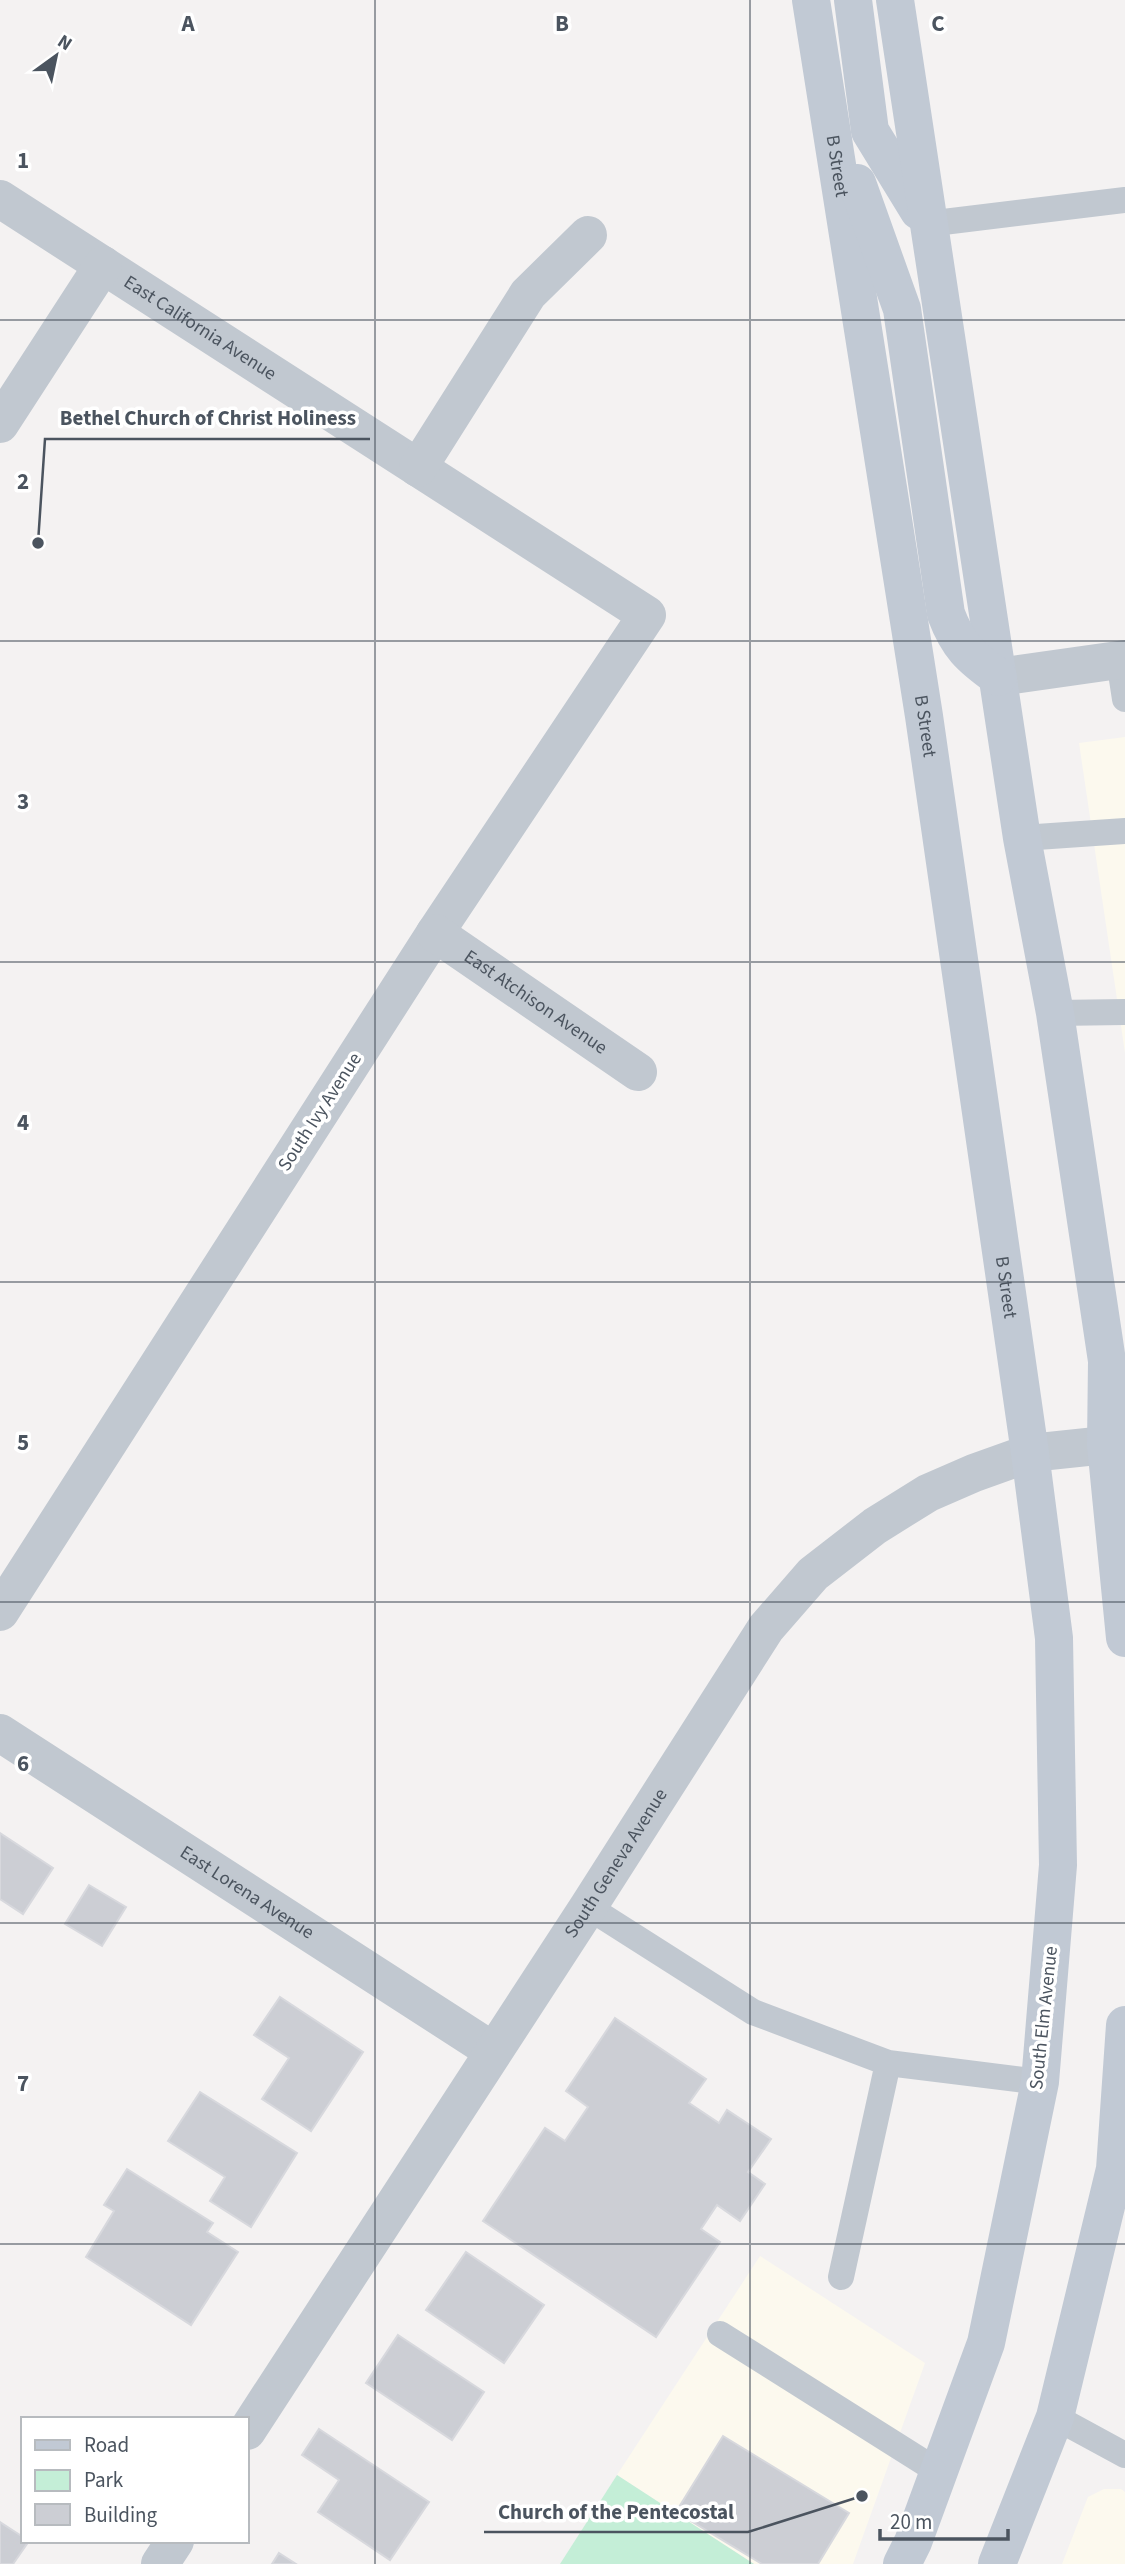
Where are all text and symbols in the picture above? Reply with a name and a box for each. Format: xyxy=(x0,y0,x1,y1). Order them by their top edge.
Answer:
text: A xyxy=(180,7,195,40)
text: B xyxy=(555,7,569,40)
text: C xyxy=(931,7,945,40)
north arrow xyxy=(21,21,91,91)
text: N xyxy=(52,28,77,58)
street label: B Street xyxy=(819,133,855,200)
text: 1 xyxy=(17,144,29,177)
street label: East California Avenue xyxy=(119,269,282,387)
callout: Bethel Church of Christ Holiness xyxy=(45,397,370,439)
text: Bethel Church of Christ Holiness xyxy=(60,403,356,433)
text: 2 xyxy=(17,465,29,498)
street label: B Street xyxy=(907,693,943,760)
text: 3 xyxy=(17,785,29,818)
street label: East Atchison Avenue xyxy=(459,943,613,1061)
street label: South Ivy Avenue xyxy=(272,1047,368,1177)
text: 4 xyxy=(17,1106,29,1139)
street label: B Street xyxy=(988,1254,1024,1321)
text: 5 xyxy=(17,1426,29,1459)
text: 6 xyxy=(17,1747,29,1780)
street label: South Geneva Avenue xyxy=(558,1783,674,1943)
street label: East Lorena Avenue xyxy=(175,1839,320,1946)
street label: South Elm Avenue xyxy=(1023,1945,1065,2091)
text: 7 xyxy=(17,2067,29,2100)
legend xyxy=(21,2417,248,2543)
text: Road xyxy=(84,2430,129,2460)
text: Park xyxy=(84,2465,124,2495)
callout: Church of the Pentecostal xyxy=(484,2490,748,2532)
text: Church of the Pentecostal xyxy=(498,2497,734,2527)
scale bar xyxy=(880,2498,1008,2542)
text: Building xyxy=(84,2500,158,2530)
text: 20 m xyxy=(890,2507,932,2537)

